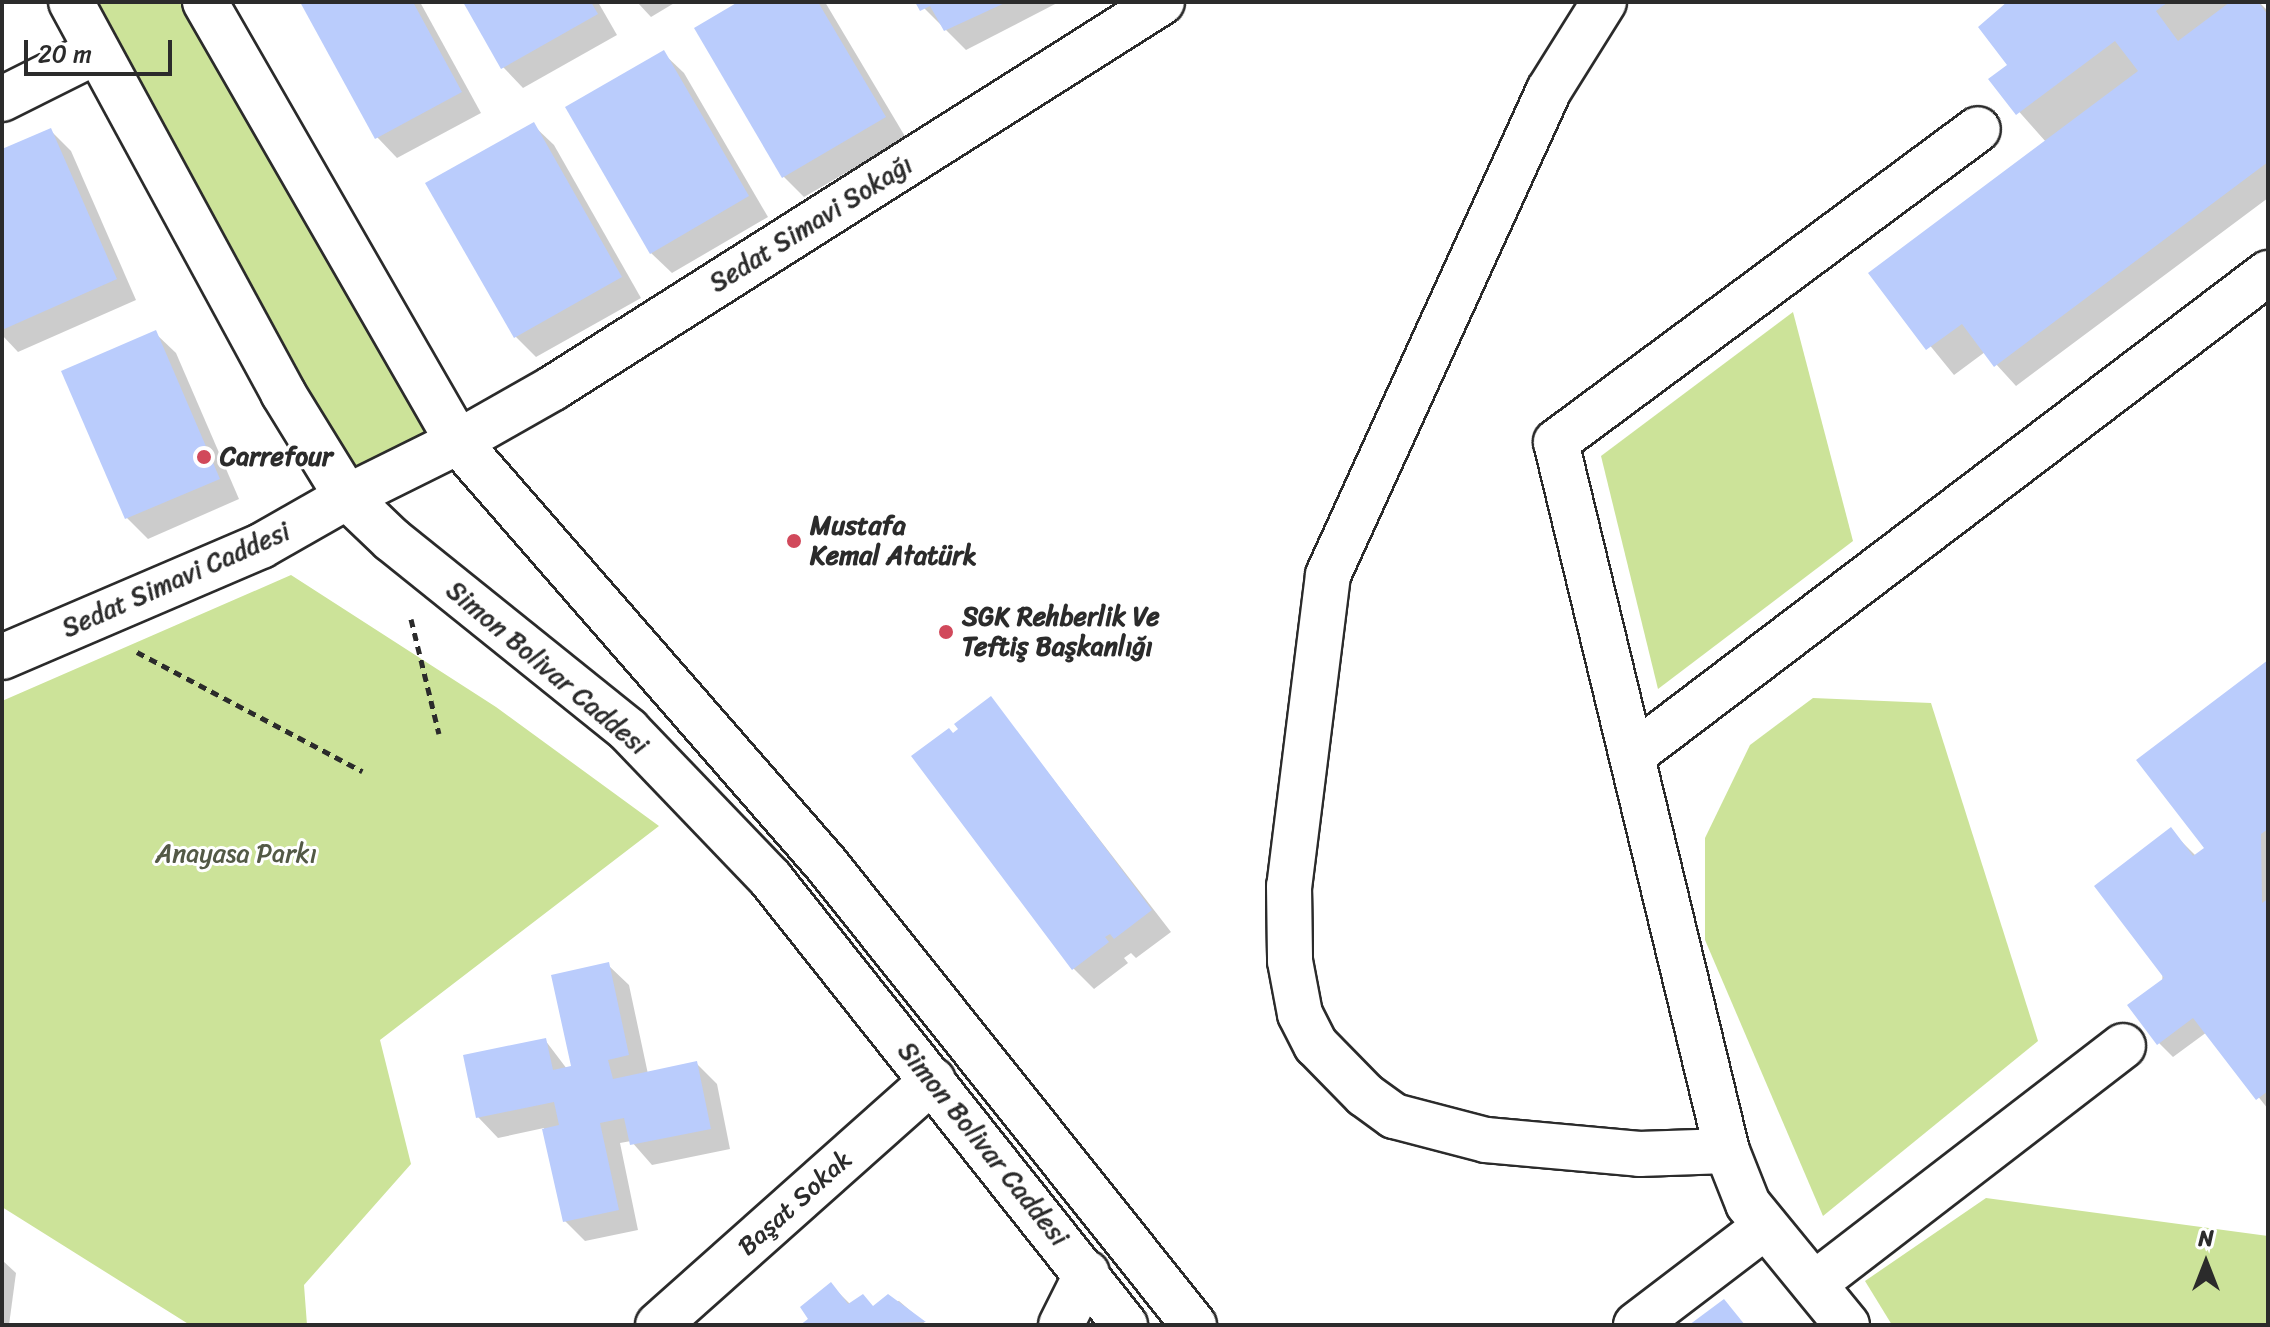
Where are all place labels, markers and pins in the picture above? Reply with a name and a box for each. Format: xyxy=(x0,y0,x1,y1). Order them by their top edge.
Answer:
place label: Carrefour xyxy=(220,441,333,473)
marker: Carrefour xyxy=(195,448,213,466)
place label: Mustafa Kemal Atatürk xyxy=(810,510,978,572)
marker: Mustafa Kemal Atatürk xyxy=(785,532,803,550)
place label: SGK Rehberlik Ve Teftiş Başkanlığı xyxy=(962,601,1159,662)
marker: SGK Rehberlik Ve Teftiş Başkanlığı xyxy=(937,623,955,641)

